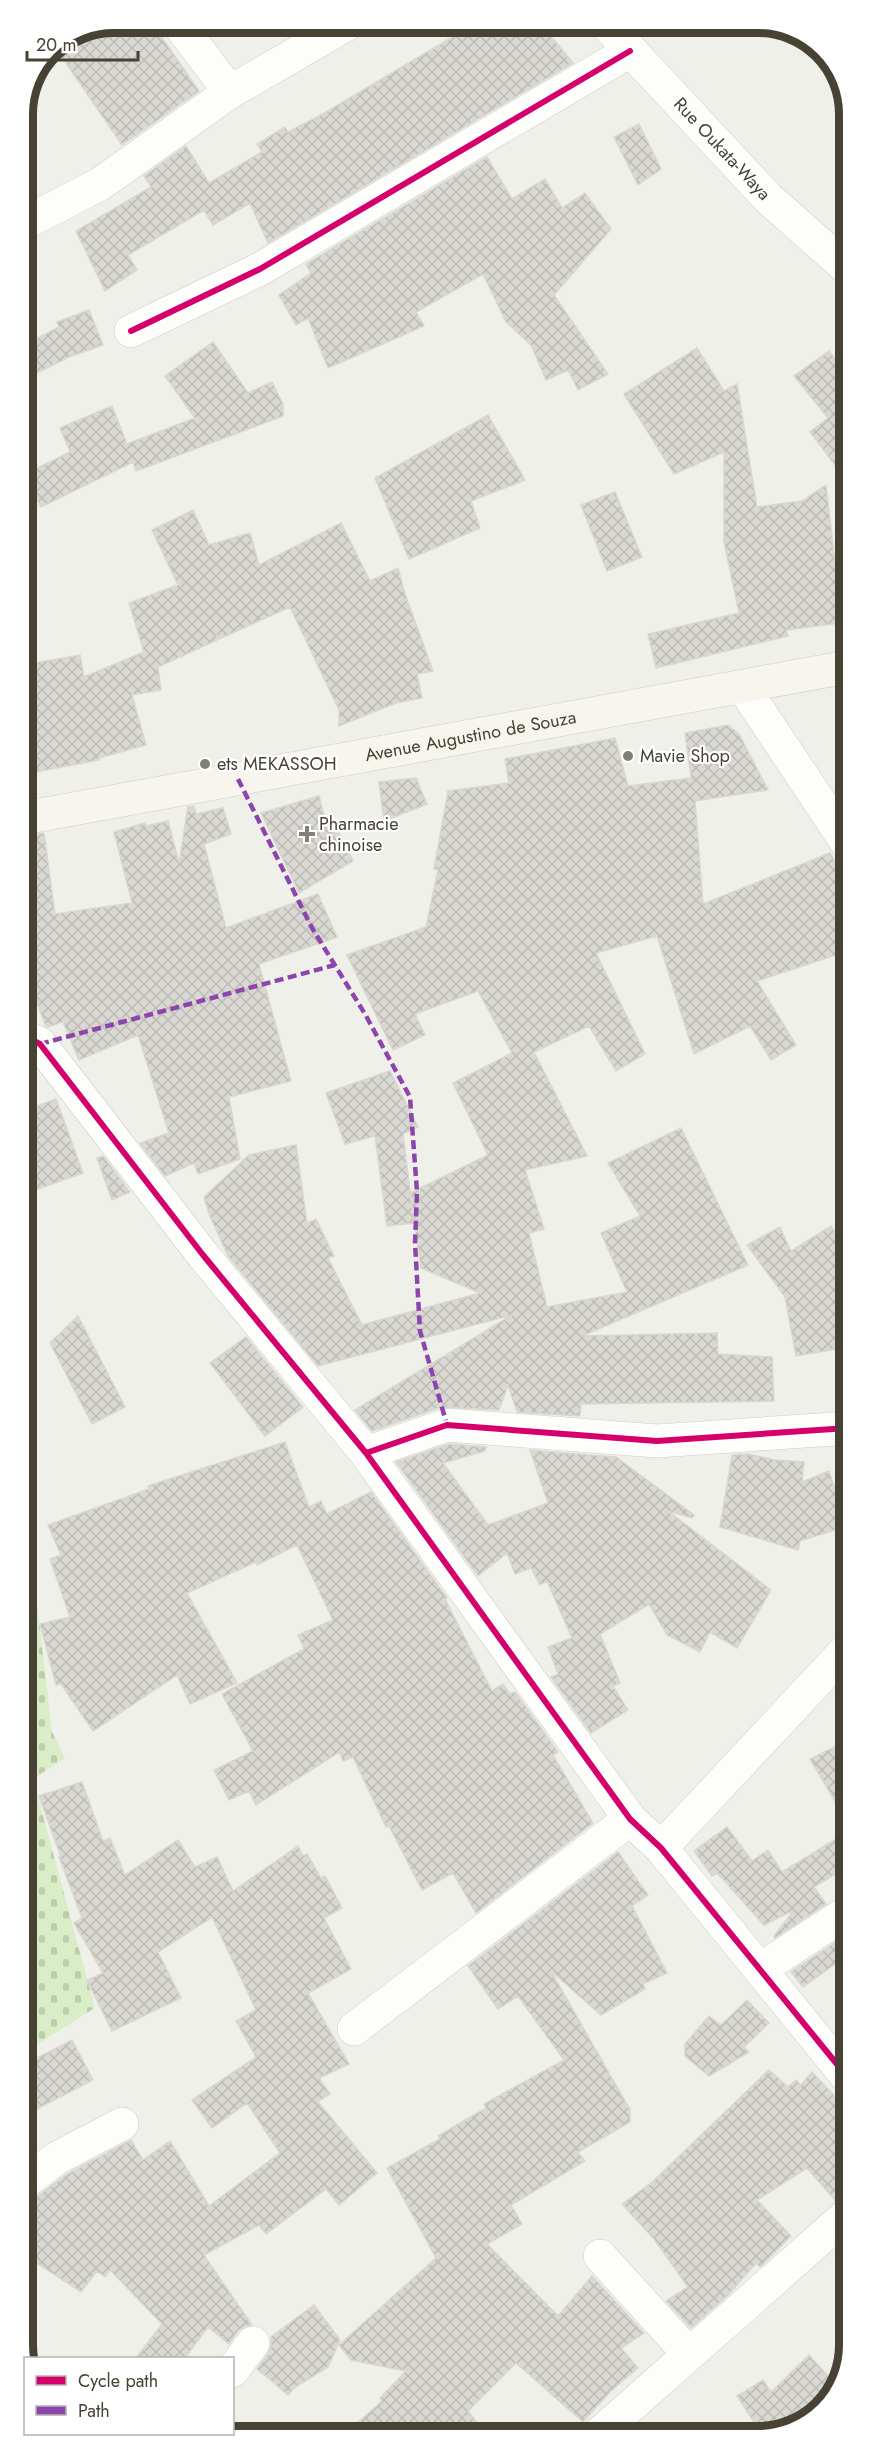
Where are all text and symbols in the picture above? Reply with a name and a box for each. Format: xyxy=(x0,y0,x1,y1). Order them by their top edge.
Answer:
scale bar xyxy=(27,24,138,62)
text: 20 m xyxy=(36,32,76,58)
street label: Rue Oukata-Waya xyxy=(668,92,777,206)
street label: Avenue Augustino de Souza xyxy=(363,704,578,768)
place label: Mavie Shop xyxy=(640,743,730,769)
marker: Mavie Shop xyxy=(621,749,635,763)
place label: ets MEKASSOH xyxy=(217,751,337,777)
marker: ets MEKASSOH xyxy=(198,757,212,771)
place label: Pharmacie chinoise xyxy=(319,811,398,858)
marker: Pharmacie chinoise xyxy=(300,827,314,841)
legend xyxy=(24,2357,234,2435)
text: Cycle path xyxy=(78,2368,158,2394)
text: Path xyxy=(78,2398,110,2424)

